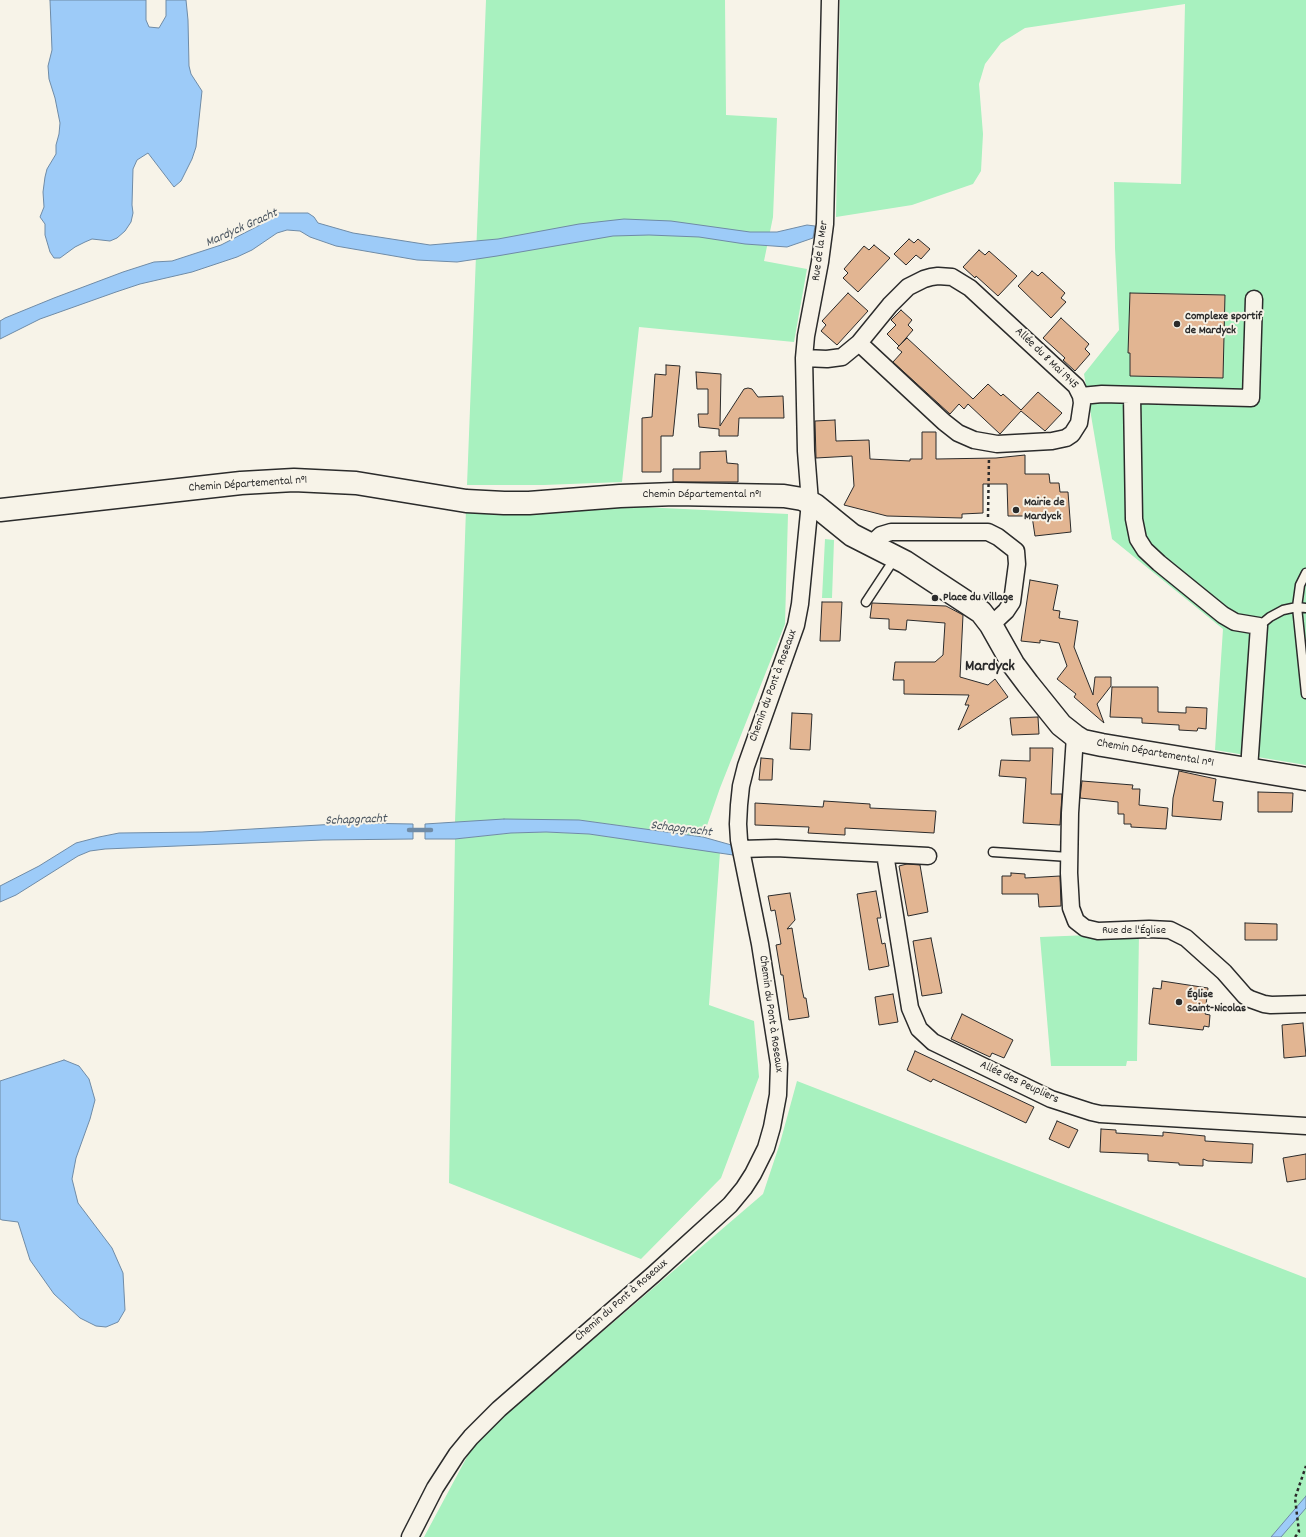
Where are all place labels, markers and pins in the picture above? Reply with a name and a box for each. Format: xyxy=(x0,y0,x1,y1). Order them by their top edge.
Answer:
place label: Complexe sportif de Mardyck xyxy=(1185,310,1262,338)
marker: Complexe sportif de Mardyck xyxy=(1172,319,1182,329)
place label: Mairie de Mardyck xyxy=(1024,496,1064,524)
marker: Mairie de Mardyck xyxy=(1011,505,1021,515)
place label: Place du Village xyxy=(943,591,1013,605)
marker: Place du Village xyxy=(930,593,940,603)
place label: Église Saint-Nicolas xyxy=(1187,988,1246,1016)
marker: Église Saint-Nicolas xyxy=(1174,997,1184,1007)

